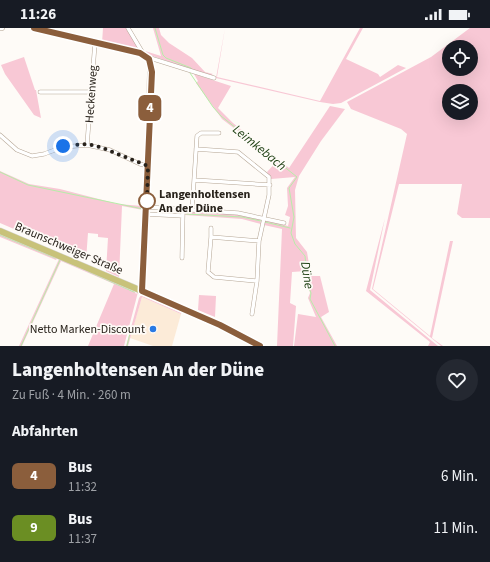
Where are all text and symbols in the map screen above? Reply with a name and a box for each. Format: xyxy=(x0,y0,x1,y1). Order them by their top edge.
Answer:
text: 11:26 xyxy=(20,4,56,25)
map controls xyxy=(442,40,478,120)
button: locate xyxy=(442,40,478,76)
street label: Heckenweg xyxy=(81,65,102,124)
button: layers xyxy=(442,84,478,120)
line badge: 4 xyxy=(137,95,163,121)
text: 4 xyxy=(146,98,154,118)
water label: Leimkebach xyxy=(229,121,290,175)
your location xyxy=(53,136,73,156)
place label: Langenholtensen An der Düne xyxy=(158,186,251,217)
marker: Langenholtensen An der Düne xyxy=(138,192,156,210)
street label: Braunschweiger Straße xyxy=(12,218,126,279)
water label: Düne xyxy=(296,260,318,290)
place label: Netto Marken-Discount xyxy=(30,321,145,338)
marker: Netto Marken-Discount xyxy=(148,324,158,334)
text: Langenholtensen An der Düne xyxy=(12,357,264,384)
button: heart xyxy=(436,359,478,401)
text: Zu Fuß · 4 Min. · 260 m xyxy=(12,386,131,404)
text: Abfahrten xyxy=(12,421,78,442)
text: Bus xyxy=(68,457,92,478)
text: 4 xyxy=(30,466,38,486)
text: 6 Min. xyxy=(441,466,478,487)
text: 11:32 xyxy=(68,478,97,496)
text: Bus xyxy=(68,509,92,530)
text: 9 xyxy=(30,518,38,538)
text: 11 Min. xyxy=(434,518,478,539)
text: 11:37 xyxy=(68,530,97,548)

